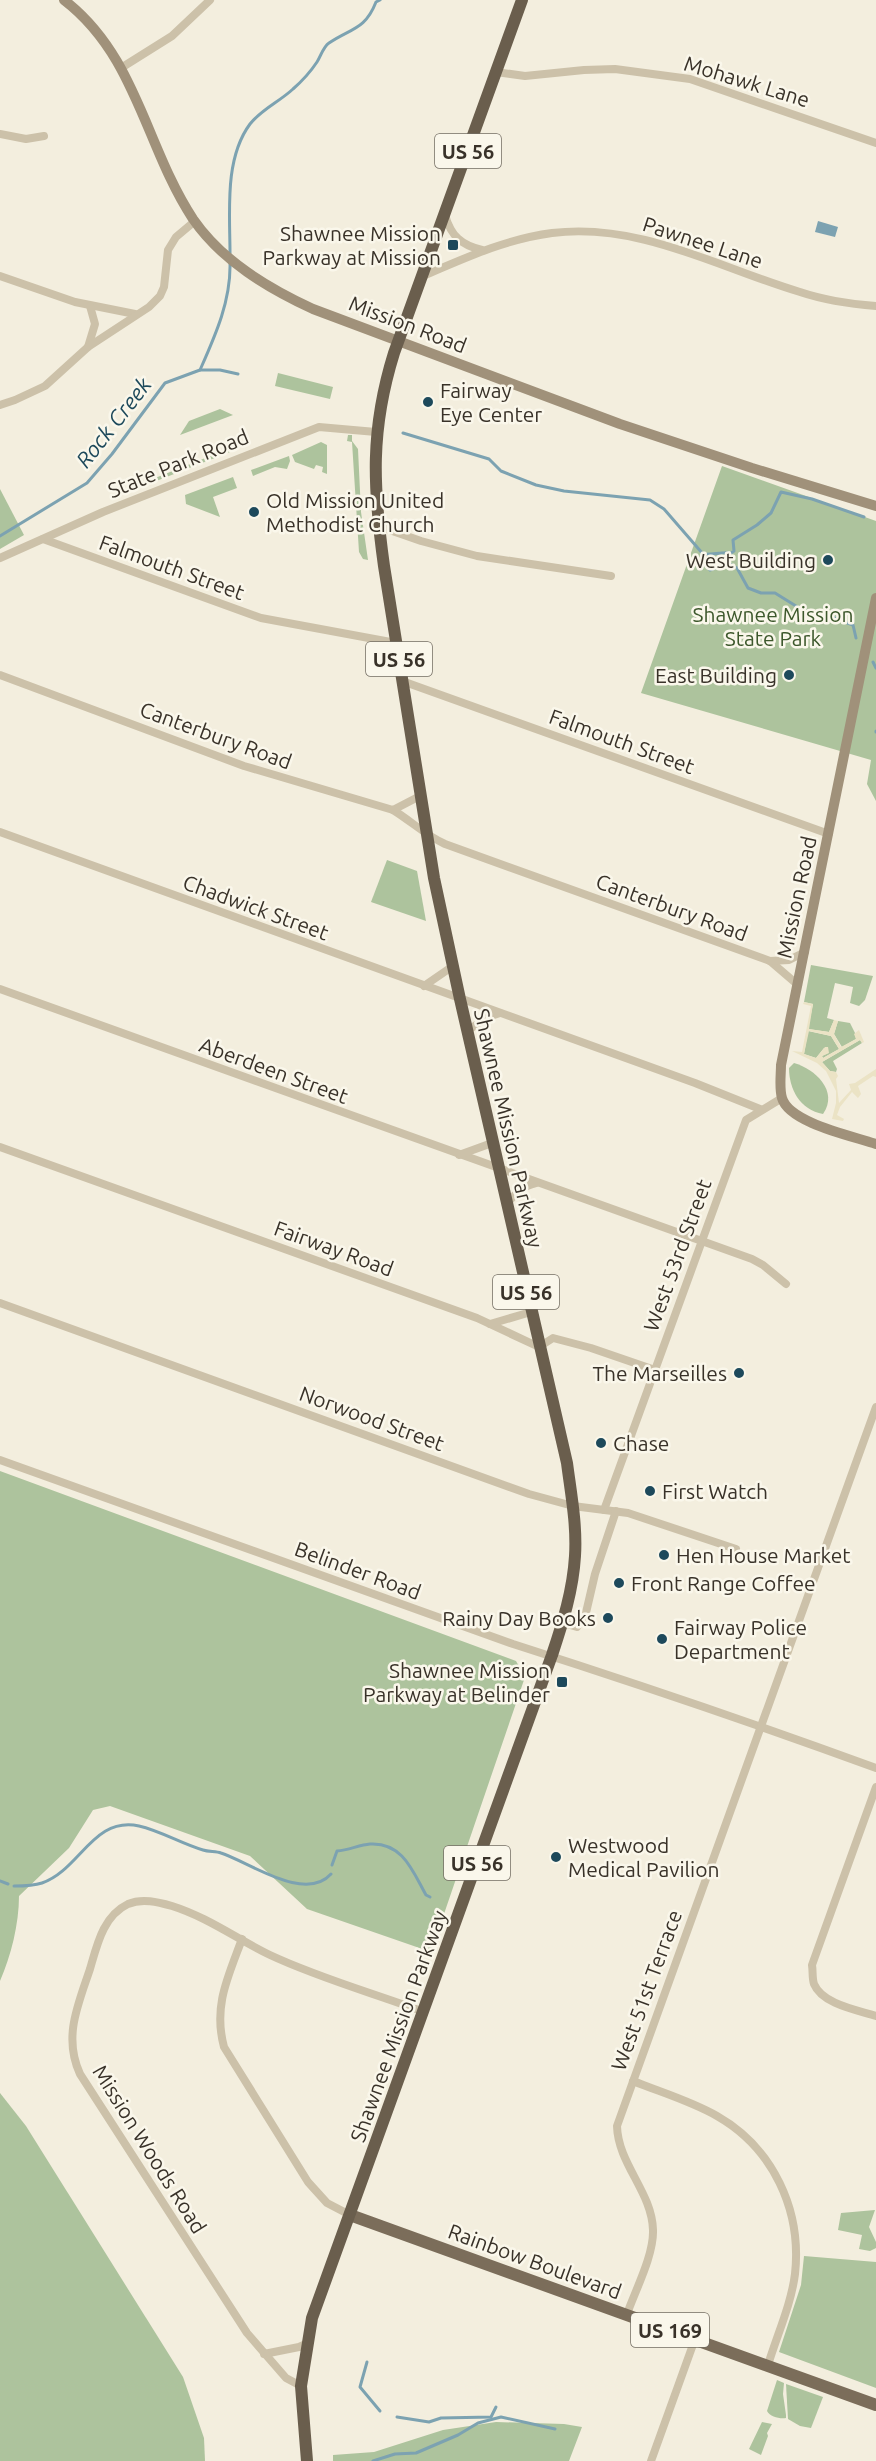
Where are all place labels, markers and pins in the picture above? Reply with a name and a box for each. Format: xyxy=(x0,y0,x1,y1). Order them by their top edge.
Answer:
place label: Shawnee Mission Parkway at Mission xyxy=(262,221,441,269)
marker: Shawnee Mission Parkway at Mission xyxy=(446,238,460,252)
place label: Fairway Eye Center xyxy=(440,378,542,426)
marker: Fairway Eye Center xyxy=(421,395,435,409)
place label: Old Mission United Methodist Church xyxy=(266,488,444,536)
marker: Old Mission United Methodist Church xyxy=(247,505,261,519)
place label: West Building xyxy=(686,548,816,572)
marker: West Building xyxy=(821,553,835,567)
place label: East Building xyxy=(655,663,777,687)
marker: East Building xyxy=(782,668,796,682)
place label: The Marseilles xyxy=(592,1361,727,1385)
marker: The Marseilles xyxy=(732,1366,746,1380)
place label: Chase xyxy=(613,1431,669,1455)
marker: Chase xyxy=(594,1436,608,1450)
place label: First Watch xyxy=(662,1479,768,1503)
marker: First Watch xyxy=(643,1484,657,1498)
place label: Hen House Market xyxy=(676,1543,851,1567)
marker: Hen House Market xyxy=(657,1548,671,1562)
place label: Front Range Coffee xyxy=(631,1571,816,1595)
marker: Front Range Coffee xyxy=(612,1576,626,1590)
place label: Rainy Day Books xyxy=(442,1606,596,1630)
marker: Rainy Day Books xyxy=(601,1611,615,1625)
place label: Fairway Police Department xyxy=(674,1615,807,1663)
marker: Fairway Police Department xyxy=(655,1632,669,1646)
place label: Shawnee Mission Parkway at Belinder xyxy=(363,1658,550,1706)
marker: Shawnee Mission Parkway at Belinder xyxy=(555,1675,569,1689)
place label: Westwood Medical Pavilion xyxy=(568,1833,719,1881)
marker: Westwood Medical Pavilion xyxy=(549,1850,563,1864)

